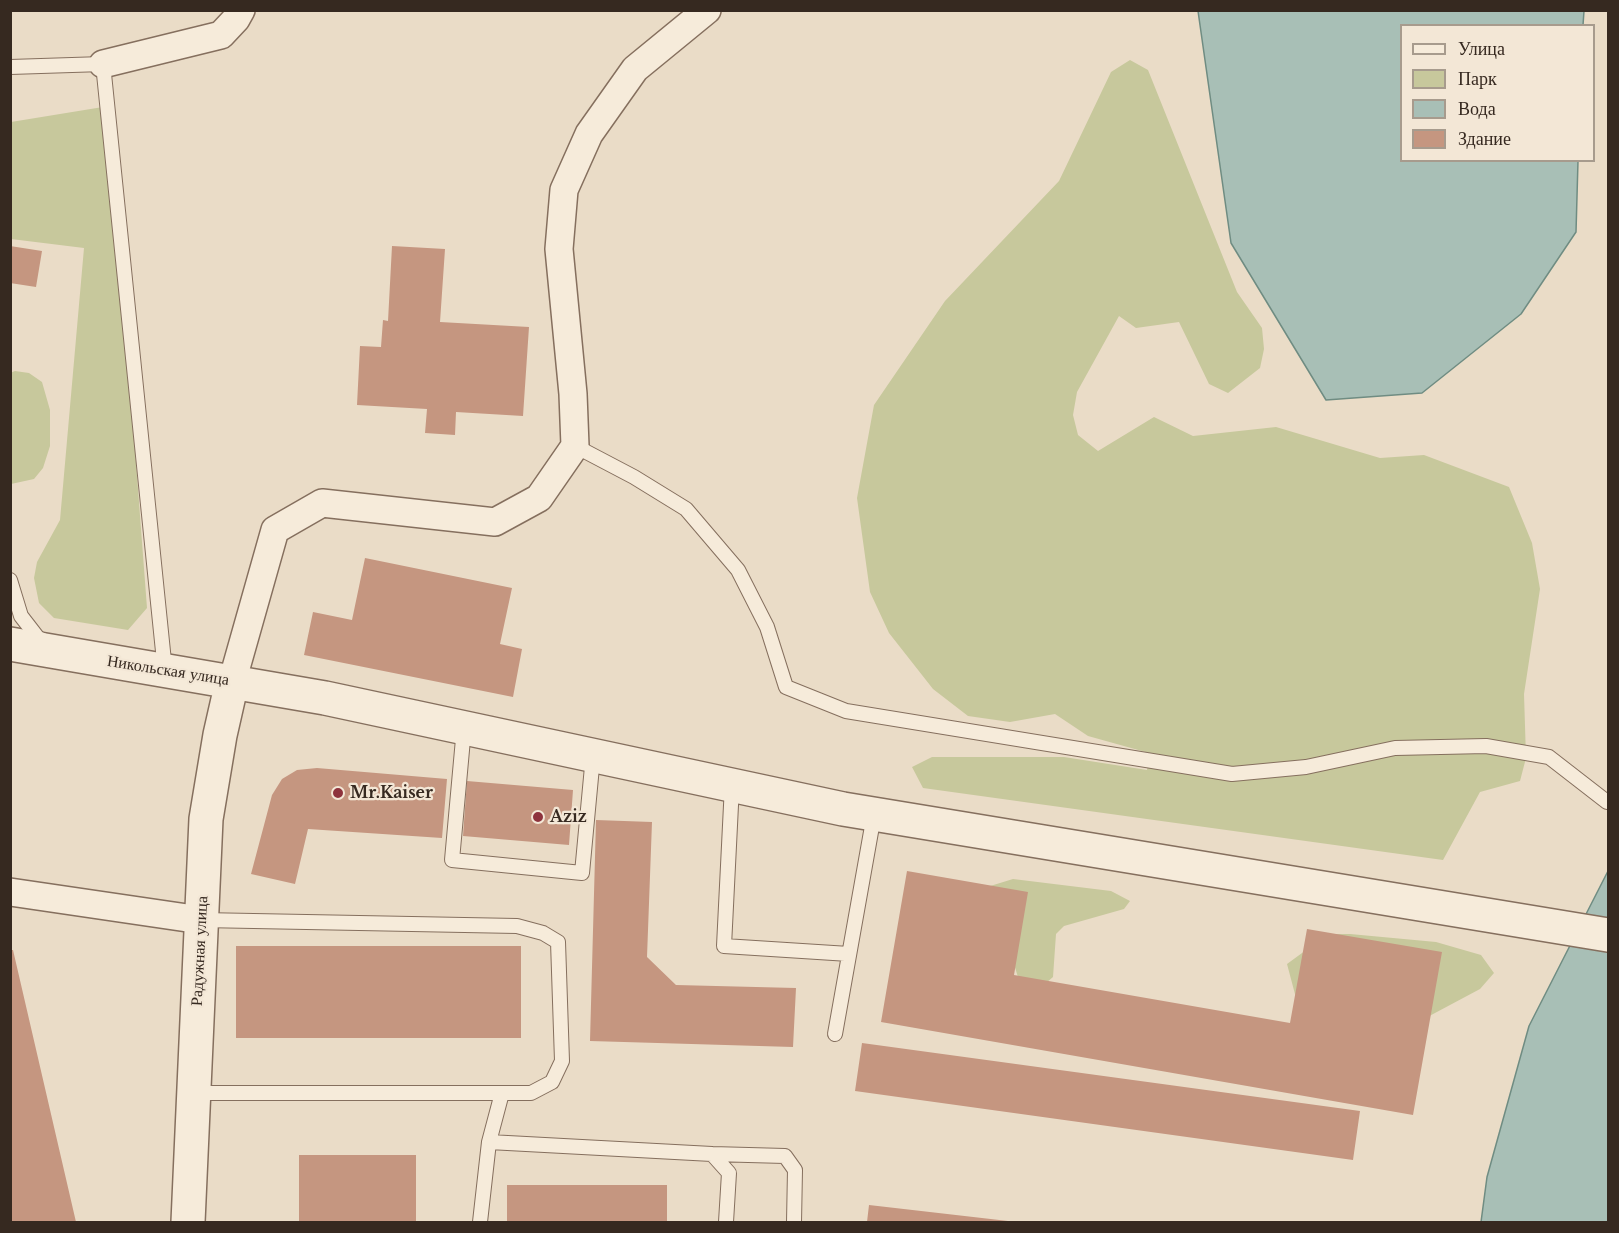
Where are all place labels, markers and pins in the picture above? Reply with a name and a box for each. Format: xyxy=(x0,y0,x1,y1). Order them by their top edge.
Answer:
place label: Mr.Kaiser xyxy=(350,783,433,803)
marker: Mr.Kaiser xyxy=(331,786,345,800)
place label: Aziz xyxy=(550,807,587,827)
marker: Aziz xyxy=(531,810,545,824)

